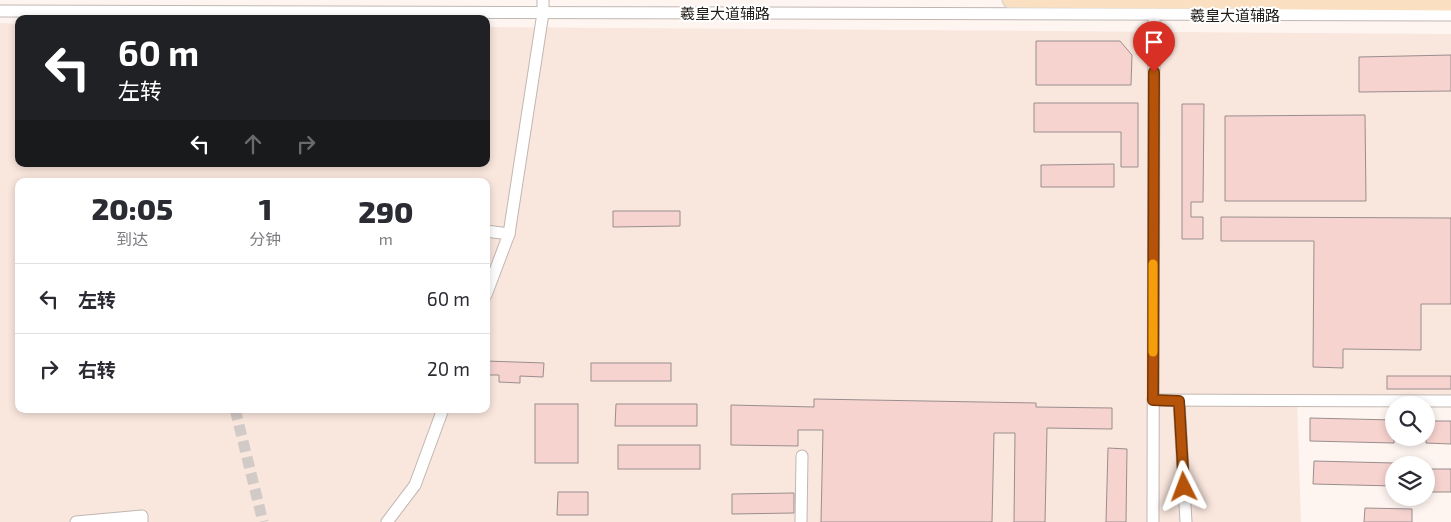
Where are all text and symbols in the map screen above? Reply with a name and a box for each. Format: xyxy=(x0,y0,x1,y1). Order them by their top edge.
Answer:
street label: 羲皇大道辅路 xyxy=(680,4,770,22)
street label: 羲皇大道辅路 xyxy=(1190,6,1280,24)
pin xyxy=(1133,21,1175,72)
icon: arrive xyxy=(1140,28,1168,56)
text: 60 m xyxy=(118,31,199,73)
icon: left xyxy=(35,35,100,100)
text: 左转 xyxy=(118,77,162,103)
icon: left xyxy=(186,130,214,158)
icon: ahead xyxy=(239,130,267,158)
icon: right xyxy=(292,130,320,158)
text: 20:05 xyxy=(92,190,173,226)
text: 1 xyxy=(259,190,272,226)
text: 290 xyxy=(358,193,413,229)
text: 到达 xyxy=(116,229,148,248)
text: 分钟 xyxy=(250,229,282,248)
text: m xyxy=(379,229,393,248)
icon: left xyxy=(35,285,63,313)
text: 60 m xyxy=(427,287,470,310)
text: 左转 xyxy=(78,288,116,311)
icon: right xyxy=(35,355,63,383)
text: 20 m xyxy=(427,357,470,380)
text: 右转 xyxy=(78,358,116,381)
map controls xyxy=(1385,396,1435,506)
button: search xyxy=(1385,396,1435,446)
button: layers xyxy=(1385,456,1435,506)
position arrow xyxy=(1157,460,1209,512)

